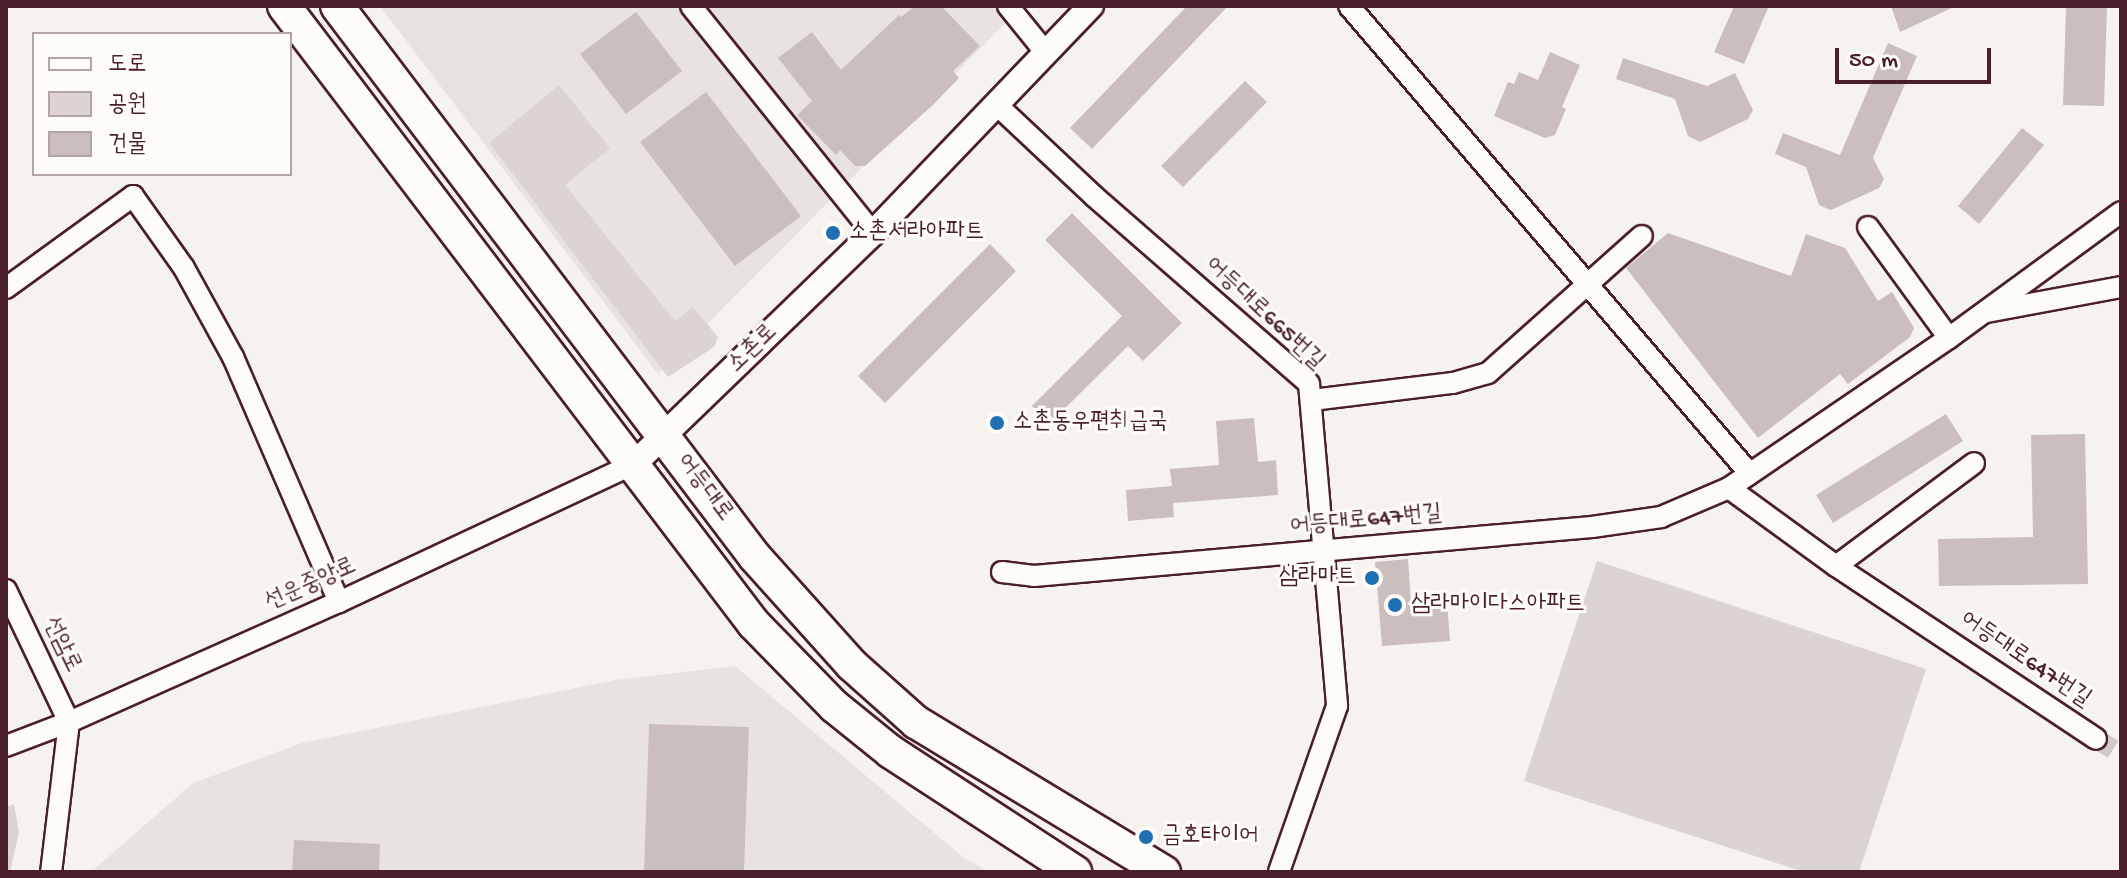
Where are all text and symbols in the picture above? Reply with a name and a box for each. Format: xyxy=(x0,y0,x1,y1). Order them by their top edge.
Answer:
legend xyxy=(32,32,292,176)
scale bar xyxy=(1839,32,1995,82)
text: 50 m xyxy=(1849,47,1898,76)
text: 도로 xyxy=(108,51,147,80)
text: 공원 xyxy=(108,91,147,120)
text: 건물 xyxy=(108,131,147,160)
place label: 소촌서라아파트 xyxy=(849,219,984,247)
marker: 소촌서라아파트 xyxy=(824,224,842,242)
street label: 어등대로665번길 xyxy=(1198,251,1330,377)
street label: 소촌로 xyxy=(722,319,784,379)
place label: 소촌동우편취급국 xyxy=(1013,409,1168,437)
marker: 소촌동우편취급국 xyxy=(988,414,1006,432)
street label: 어등대로 xyxy=(669,448,739,528)
street label: 어등대로647번길 xyxy=(1289,500,1443,542)
street label: 선운중앙로 xyxy=(261,552,361,618)
place label: 삼라마트 xyxy=(1279,564,1356,592)
marker: 삼라마트 xyxy=(1363,569,1381,587)
place label: 삼라마이다스아파트 xyxy=(1411,591,1585,619)
marker: 삼라마이다스아파트 xyxy=(1386,596,1404,614)
street label: 어등대로647번길 xyxy=(1954,606,2096,714)
street label: 선암로 xyxy=(35,613,87,677)
place label: 금호타이어 xyxy=(1162,823,1259,851)
marker: 금호타이어 xyxy=(1137,828,1155,846)

